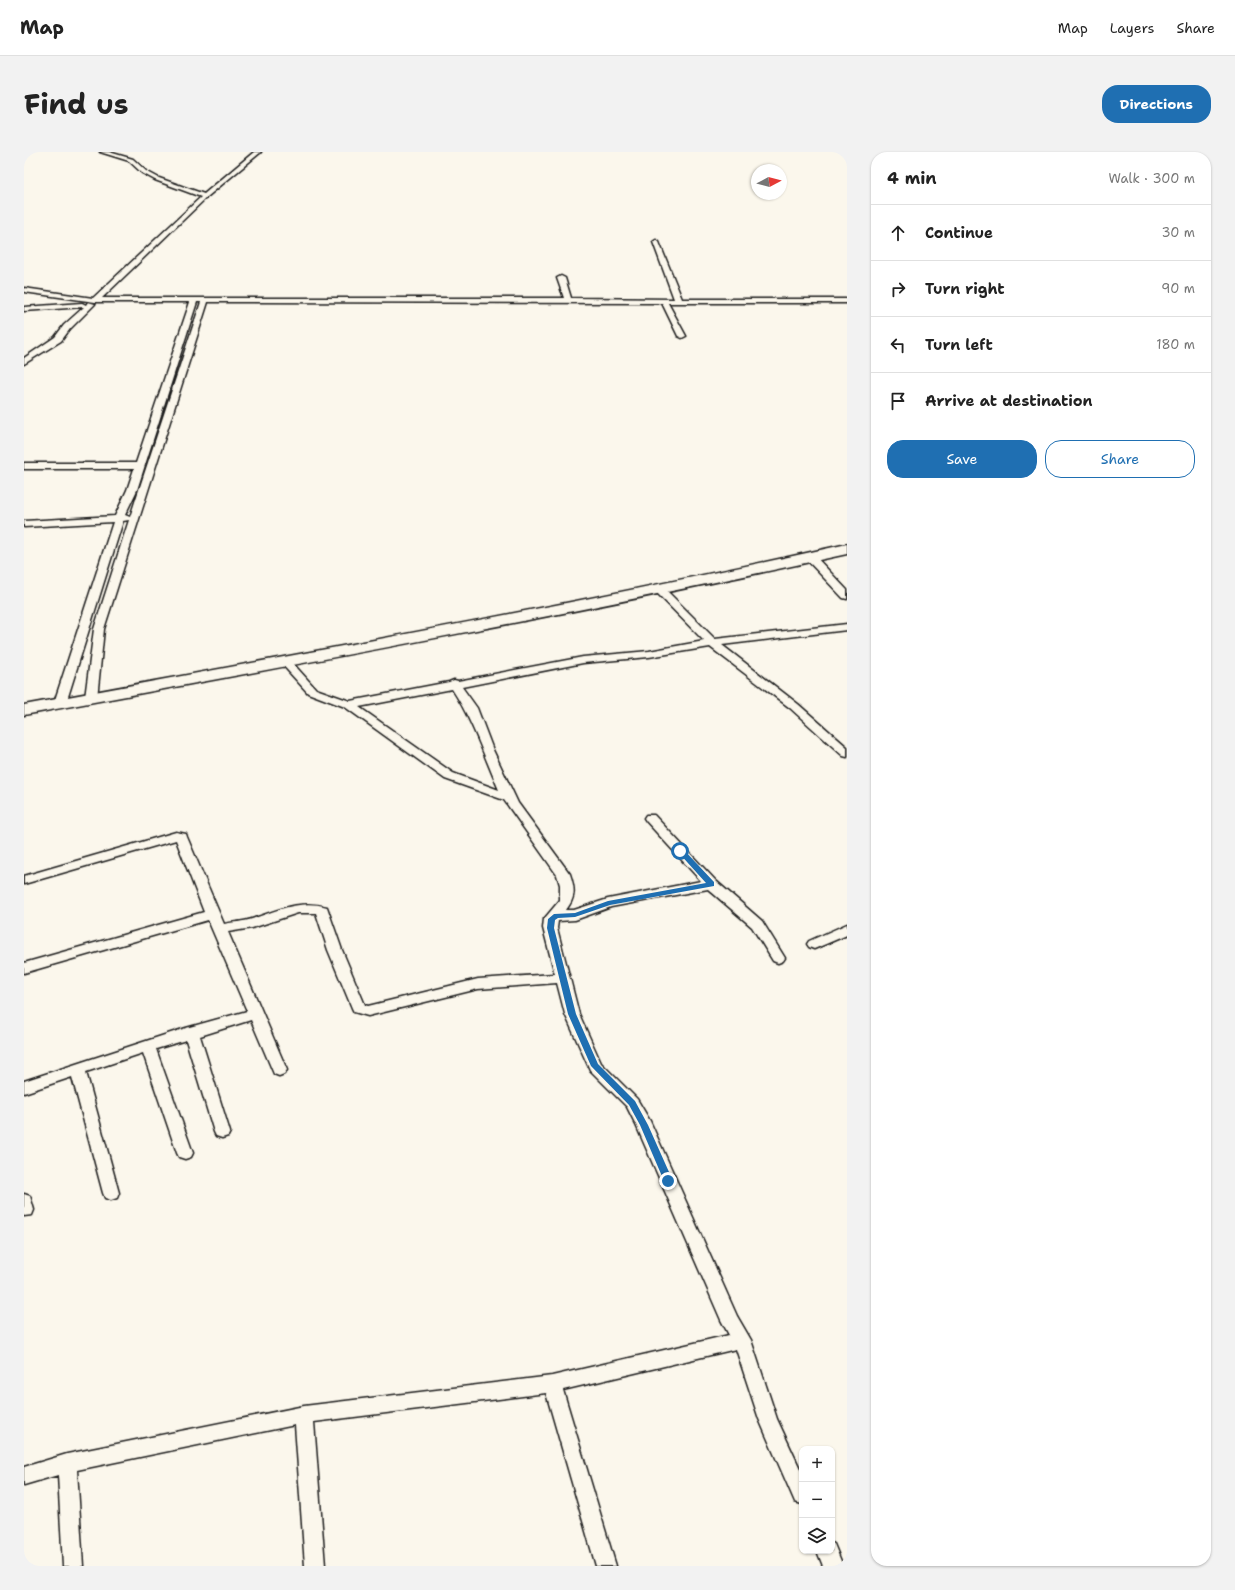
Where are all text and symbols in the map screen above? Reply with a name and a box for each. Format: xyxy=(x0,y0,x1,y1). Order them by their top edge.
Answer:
text: Map xyxy=(20,15,64,40)
text: Map xyxy=(1058,19,1088,37)
text: Layers xyxy=(1110,19,1154,37)
text: Share xyxy=(1176,19,1215,37)
text: Find us xyxy=(24,85,129,123)
button: Directions xyxy=(1102,85,1211,123)
north arrow xyxy=(751,164,787,200)
text: 4 min xyxy=(887,167,937,189)
text: Walk · 300 m xyxy=(1108,170,1195,187)
icon: ahead xyxy=(887,222,909,244)
text: Continue xyxy=(925,223,993,243)
text: 30 m xyxy=(1161,224,1195,241)
icon: right xyxy=(887,278,909,300)
text: Turn right xyxy=(925,279,1005,299)
text: 90 m xyxy=(1161,280,1195,297)
icon: left xyxy=(887,334,909,356)
text: Turn left xyxy=(925,335,993,355)
text: 180 m xyxy=(1156,336,1195,353)
icon: arrive xyxy=(887,390,909,412)
text: Arrive at destination xyxy=(925,391,1093,411)
button: Save xyxy=(887,440,1037,478)
button: Share xyxy=(1045,440,1195,478)
route start xyxy=(671,842,689,860)
route end xyxy=(659,1172,677,1190)
map controls xyxy=(799,1446,835,1554)
button: + xyxy=(799,1446,835,1482)
button: − xyxy=(799,1482,835,1518)
button: layers xyxy=(799,1518,835,1554)

